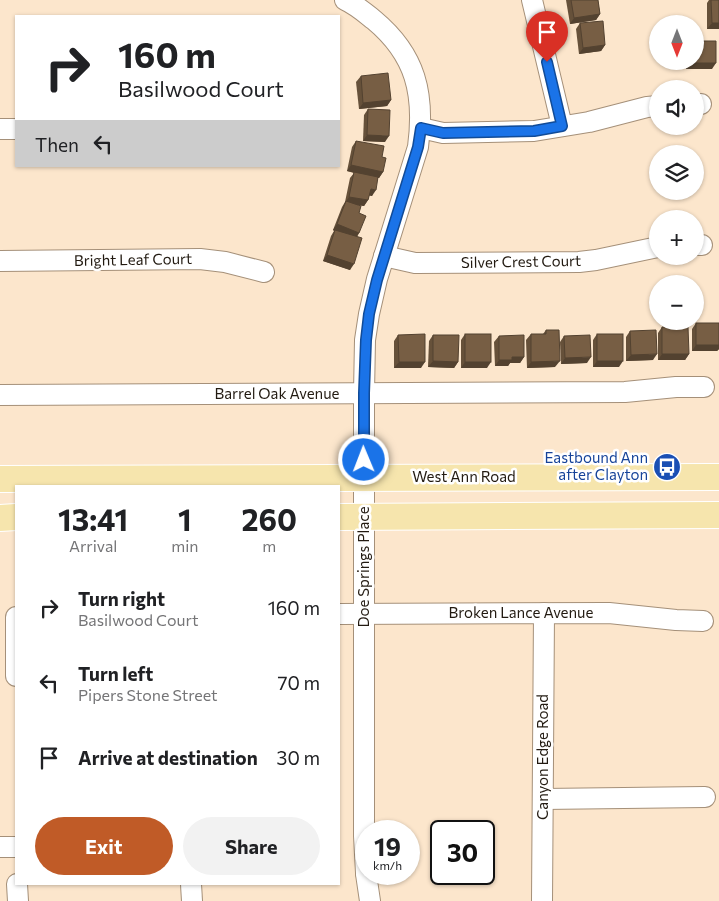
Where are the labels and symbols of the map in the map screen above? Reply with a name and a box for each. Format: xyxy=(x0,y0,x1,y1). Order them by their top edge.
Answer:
pin xyxy=(526,11,568,62)
north arrow xyxy=(649,15,704,70)
street label: Bright Leaf Court xyxy=(74,249,192,269)
street label: Silver Crest Court xyxy=(461,251,581,271)
street label: Barrel Oak Avenue xyxy=(215,384,340,402)
position arrow xyxy=(337,433,389,485)
place label: Eastbound Ann after Clayton xyxy=(544,448,648,483)
bus stop icon: Eastbound Ann after Clayton xyxy=(652,452,682,482)
street label: West Ann Road xyxy=(412,467,516,485)
street label: Doe Springs Place xyxy=(354,506,372,628)
street label: Broken Lance Avenue xyxy=(449,603,593,621)
street label: Canyon Edge Road xyxy=(533,694,551,820)
speed limit sign: 30 xyxy=(430,820,495,885)

